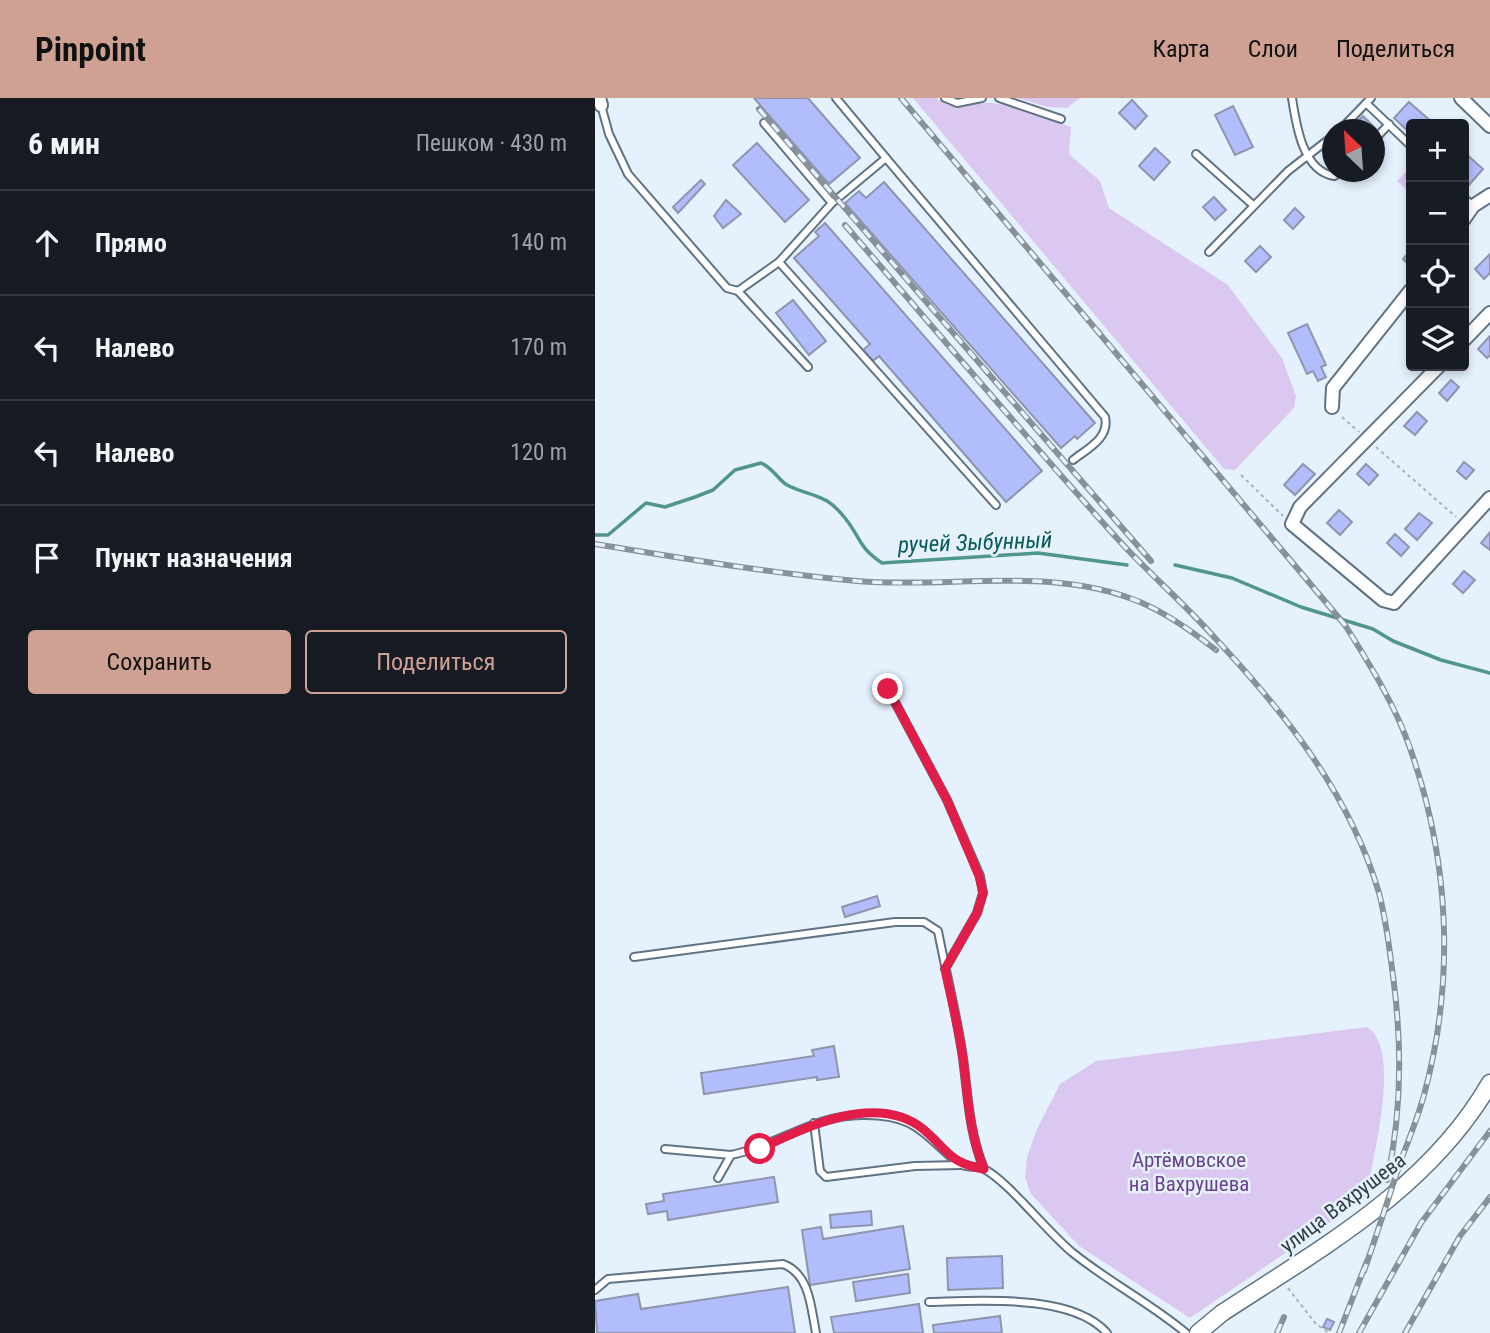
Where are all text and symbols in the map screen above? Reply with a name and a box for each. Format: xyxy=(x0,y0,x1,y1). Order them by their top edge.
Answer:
text: Pinpoint xyxy=(35,30,146,69)
text: Карта xyxy=(1152,35,1210,63)
text: Слои xyxy=(1248,35,1298,63)
text: Поделиться xyxy=(1336,35,1455,63)
north arrow xyxy=(1322,119,1385,182)
map controls xyxy=(1406,119,1469,371)
button: + xyxy=(1406,119,1469,182)
text: 6 мин xyxy=(28,126,100,161)
text: Пешком · 430 m xyxy=(416,130,567,157)
button: − xyxy=(1406,182,1469,245)
icon: ahead xyxy=(28,224,66,262)
text: Прямо xyxy=(95,228,167,258)
text: 140 m xyxy=(510,229,567,256)
button: locate xyxy=(1406,245,1469,308)
button: layers xyxy=(1406,308,1469,371)
icon: left xyxy=(28,329,66,367)
text: Налево xyxy=(95,333,175,363)
text: 170 m xyxy=(510,334,567,361)
icon: left xyxy=(28,434,66,472)
text: Налево xyxy=(95,438,175,468)
text: 120 m xyxy=(510,439,567,466)
water label: ручей Зыбунный xyxy=(896,526,1053,559)
icon: arrive xyxy=(28,539,66,577)
text: Пункт назначения xyxy=(95,543,293,573)
button: Сохранить xyxy=(28,630,291,694)
button: Поделиться xyxy=(305,630,567,694)
route end xyxy=(872,673,903,704)
route start xyxy=(744,1133,775,1164)
park label: Артёмовское на Вахрушева xyxy=(1129,1148,1249,1196)
street label: улица Вахрушева xyxy=(1276,1148,1410,1258)

